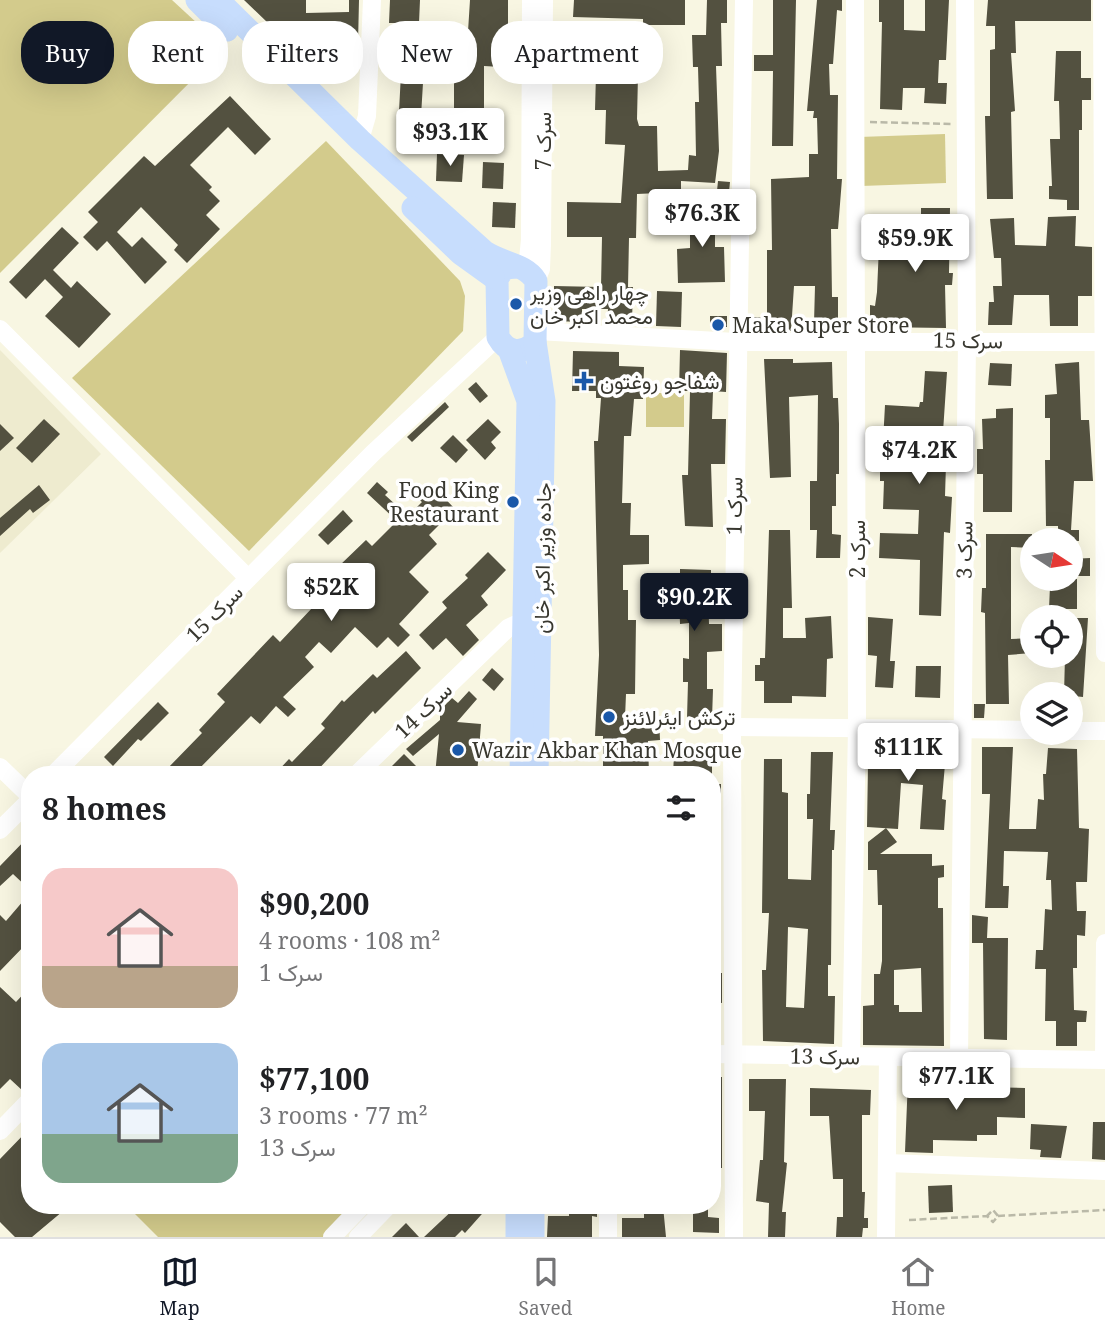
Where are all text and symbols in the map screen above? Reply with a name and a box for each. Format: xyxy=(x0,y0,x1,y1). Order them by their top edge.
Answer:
chip: Buy xyxy=(21,21,114,84)
chip: Rent xyxy=(128,21,228,84)
chip: Filters xyxy=(242,21,363,84)
chip: New xyxy=(377,21,477,84)
chip: Apartment xyxy=(491,21,663,84)
pin: $93.1K xyxy=(393,108,507,168)
street label: سرک 7 xyxy=(529,112,557,170)
text: $93.1K xyxy=(412,115,488,147)
pin: $76.3K xyxy=(645,190,759,249)
text: $76.3K xyxy=(664,196,740,228)
pin: $59.9K xyxy=(858,215,972,274)
text: $59.9K xyxy=(877,221,953,253)
place label: چهار راهی وزیر محمد اکبر خان xyxy=(529,278,653,330)
marker: چهار راهی وزیر محمد اکبر خان xyxy=(508,296,524,312)
place label: Maka Super Store xyxy=(732,311,909,339)
marker: Maka Super Store xyxy=(710,317,726,333)
street label: سرک 15 xyxy=(933,325,1003,355)
place label: شفاجو روغتون xyxy=(600,367,720,395)
marker: شفاجو روغتون xyxy=(574,371,594,391)
pin: $74.2K xyxy=(862,426,976,486)
text: $74.2K xyxy=(881,433,957,465)
place label: Food King Restaurant xyxy=(390,476,500,528)
street label: سرک 1 xyxy=(719,477,749,535)
street label: جاده وزیر اکبر خان xyxy=(527,482,557,634)
marker: Food King Restaurant xyxy=(505,494,521,510)
street label: سرک 2 xyxy=(843,520,871,578)
street label: سرک 3 xyxy=(949,521,979,579)
north arrow xyxy=(1020,528,1083,592)
map controls xyxy=(1020,528,1083,745)
pin: $52K xyxy=(290,564,372,623)
text: $52K xyxy=(303,570,359,602)
pin: $90.2K xyxy=(637,574,751,633)
street label: سرک 15 xyxy=(179,578,249,648)
text: $90.2K xyxy=(656,580,732,612)
button: locate xyxy=(1020,605,1083,668)
street label: سرک 14 xyxy=(388,676,458,744)
button: layers xyxy=(1020,682,1083,745)
place label: ترکش ایئرلائنز xyxy=(622,703,736,731)
marker: ترکش ایئرلائنز xyxy=(601,709,617,725)
pin: $111K xyxy=(859,724,957,783)
text: $111K xyxy=(874,730,942,762)
place label: Wazir Akbar Khan Mosque xyxy=(472,736,742,764)
marker: Wazir Akbar Khan Mosque xyxy=(450,742,466,758)
text: 8 homes xyxy=(42,788,166,829)
icon: filters xyxy=(662,789,700,827)
text: $90,200 xyxy=(259,883,370,924)
icon: home xyxy=(98,896,182,980)
text: 4 rooms · 108 m² xyxy=(259,924,441,956)
text: سرک 1 xyxy=(259,956,323,988)
street label: سرک 13 xyxy=(790,1041,860,1071)
pin: $77.1K xyxy=(899,1052,1013,1112)
text: $77,100 xyxy=(259,1058,370,1099)
text: $77.1K xyxy=(918,1059,994,1091)
icon: home xyxy=(98,1071,182,1155)
text: 3 rooms · 77 m² xyxy=(259,1099,428,1131)
text: سرک 13 xyxy=(259,1131,336,1163)
tab: Map xyxy=(159,1253,200,1321)
tab: Saved xyxy=(519,1253,572,1321)
tab: Home xyxy=(891,1253,946,1321)

